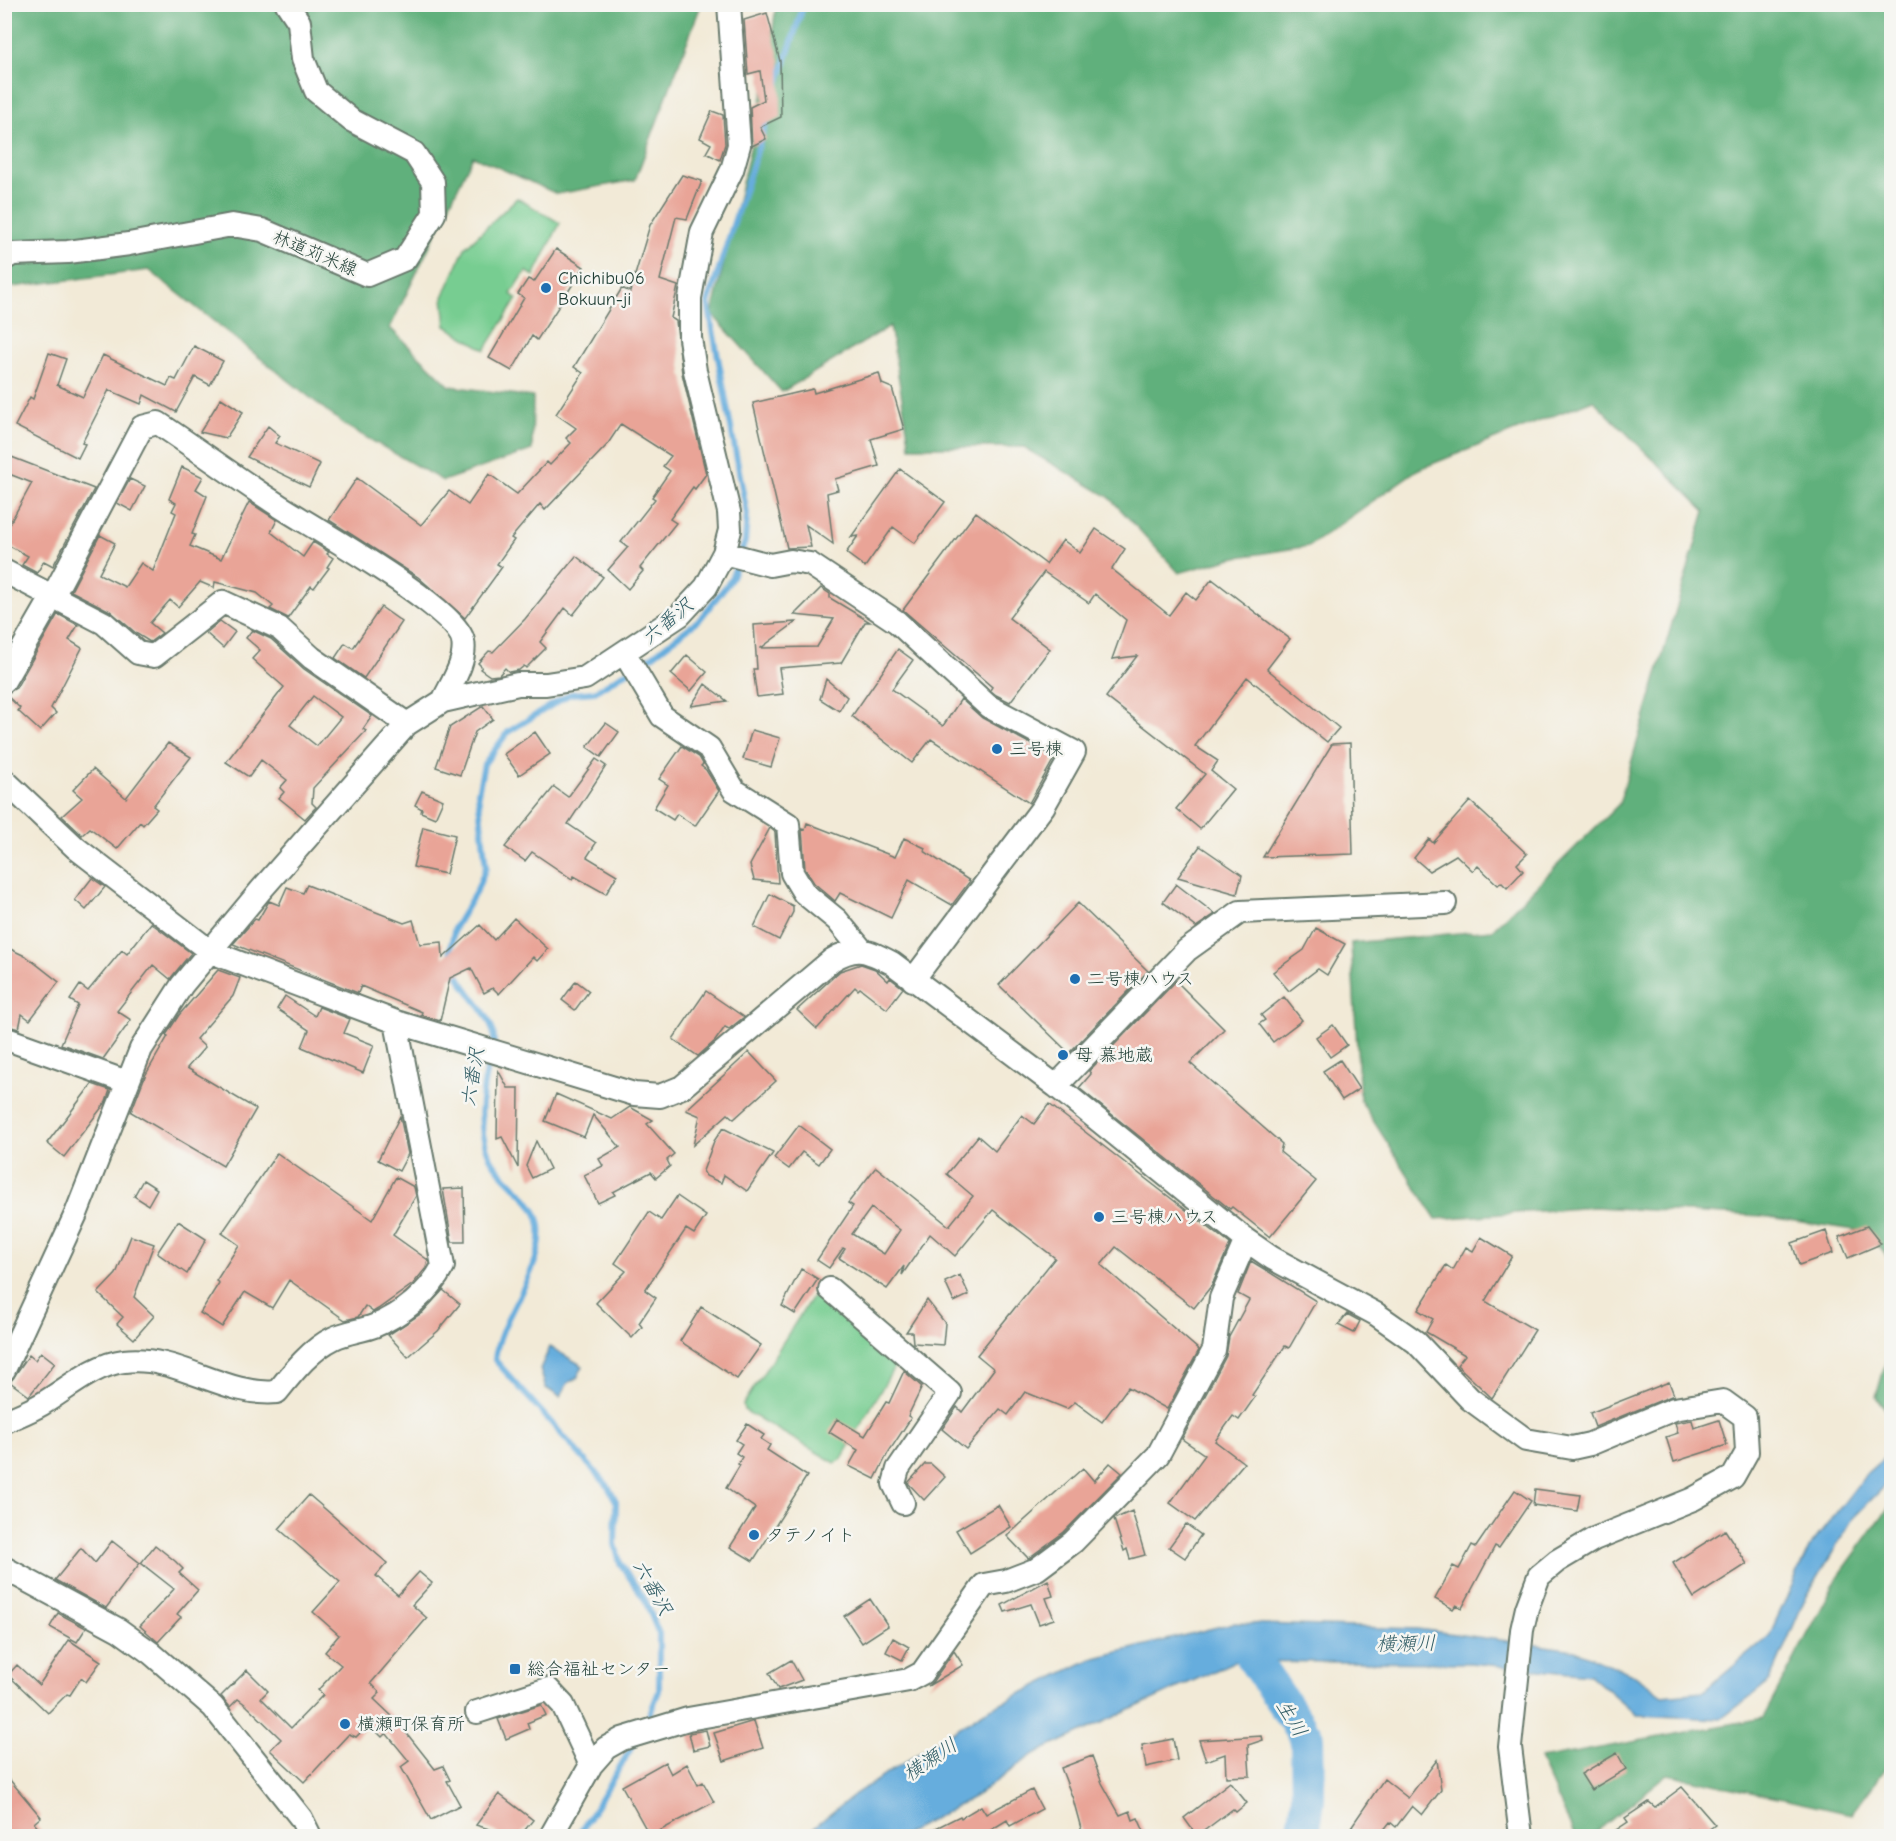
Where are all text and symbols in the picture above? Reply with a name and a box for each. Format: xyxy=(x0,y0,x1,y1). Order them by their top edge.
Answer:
street label: 林道苅米線 xyxy=(269,226,360,281)
place label: Chichibu06 Bokuun-ji xyxy=(558,268,645,310)
marker: Chichibu06 Bokuun-ji xyxy=(539,281,553,295)
water label: 六番沢 xyxy=(637,593,698,649)
place label: 三号棟 xyxy=(1009,739,1063,760)
marker: 三号棟 xyxy=(990,742,1004,756)
place label: 二号棟ハウス xyxy=(1087,969,1194,990)
marker: 二号棟ハウス xyxy=(1068,972,1082,986)
water label: 六番沢 xyxy=(456,1045,489,1109)
place label: 母 慕地蔵 xyxy=(1075,1045,1153,1066)
marker: 母 慕地蔵 xyxy=(1056,1048,1070,1062)
place label: 三号棟ハウス xyxy=(1111,1207,1218,1228)
marker: 三号棟ハウス xyxy=(1092,1210,1106,1224)
place label: タテノイト xyxy=(766,1525,855,1546)
marker: タテノイト xyxy=(747,1528,761,1542)
water label: 六番沢 xyxy=(628,1555,678,1620)
water label: 横瀬川 xyxy=(1376,1631,1436,1656)
place label: 総合福祉センター xyxy=(527,1659,670,1680)
marker: 総合福祉センター xyxy=(508,1662,522,1676)
water label: 生川 xyxy=(1271,1695,1312,1741)
place label: 横瀬町保育所 xyxy=(357,1714,465,1735)
marker: 横瀬町保育所 xyxy=(338,1717,352,1731)
water label: 横瀬川 xyxy=(899,1733,962,1786)

